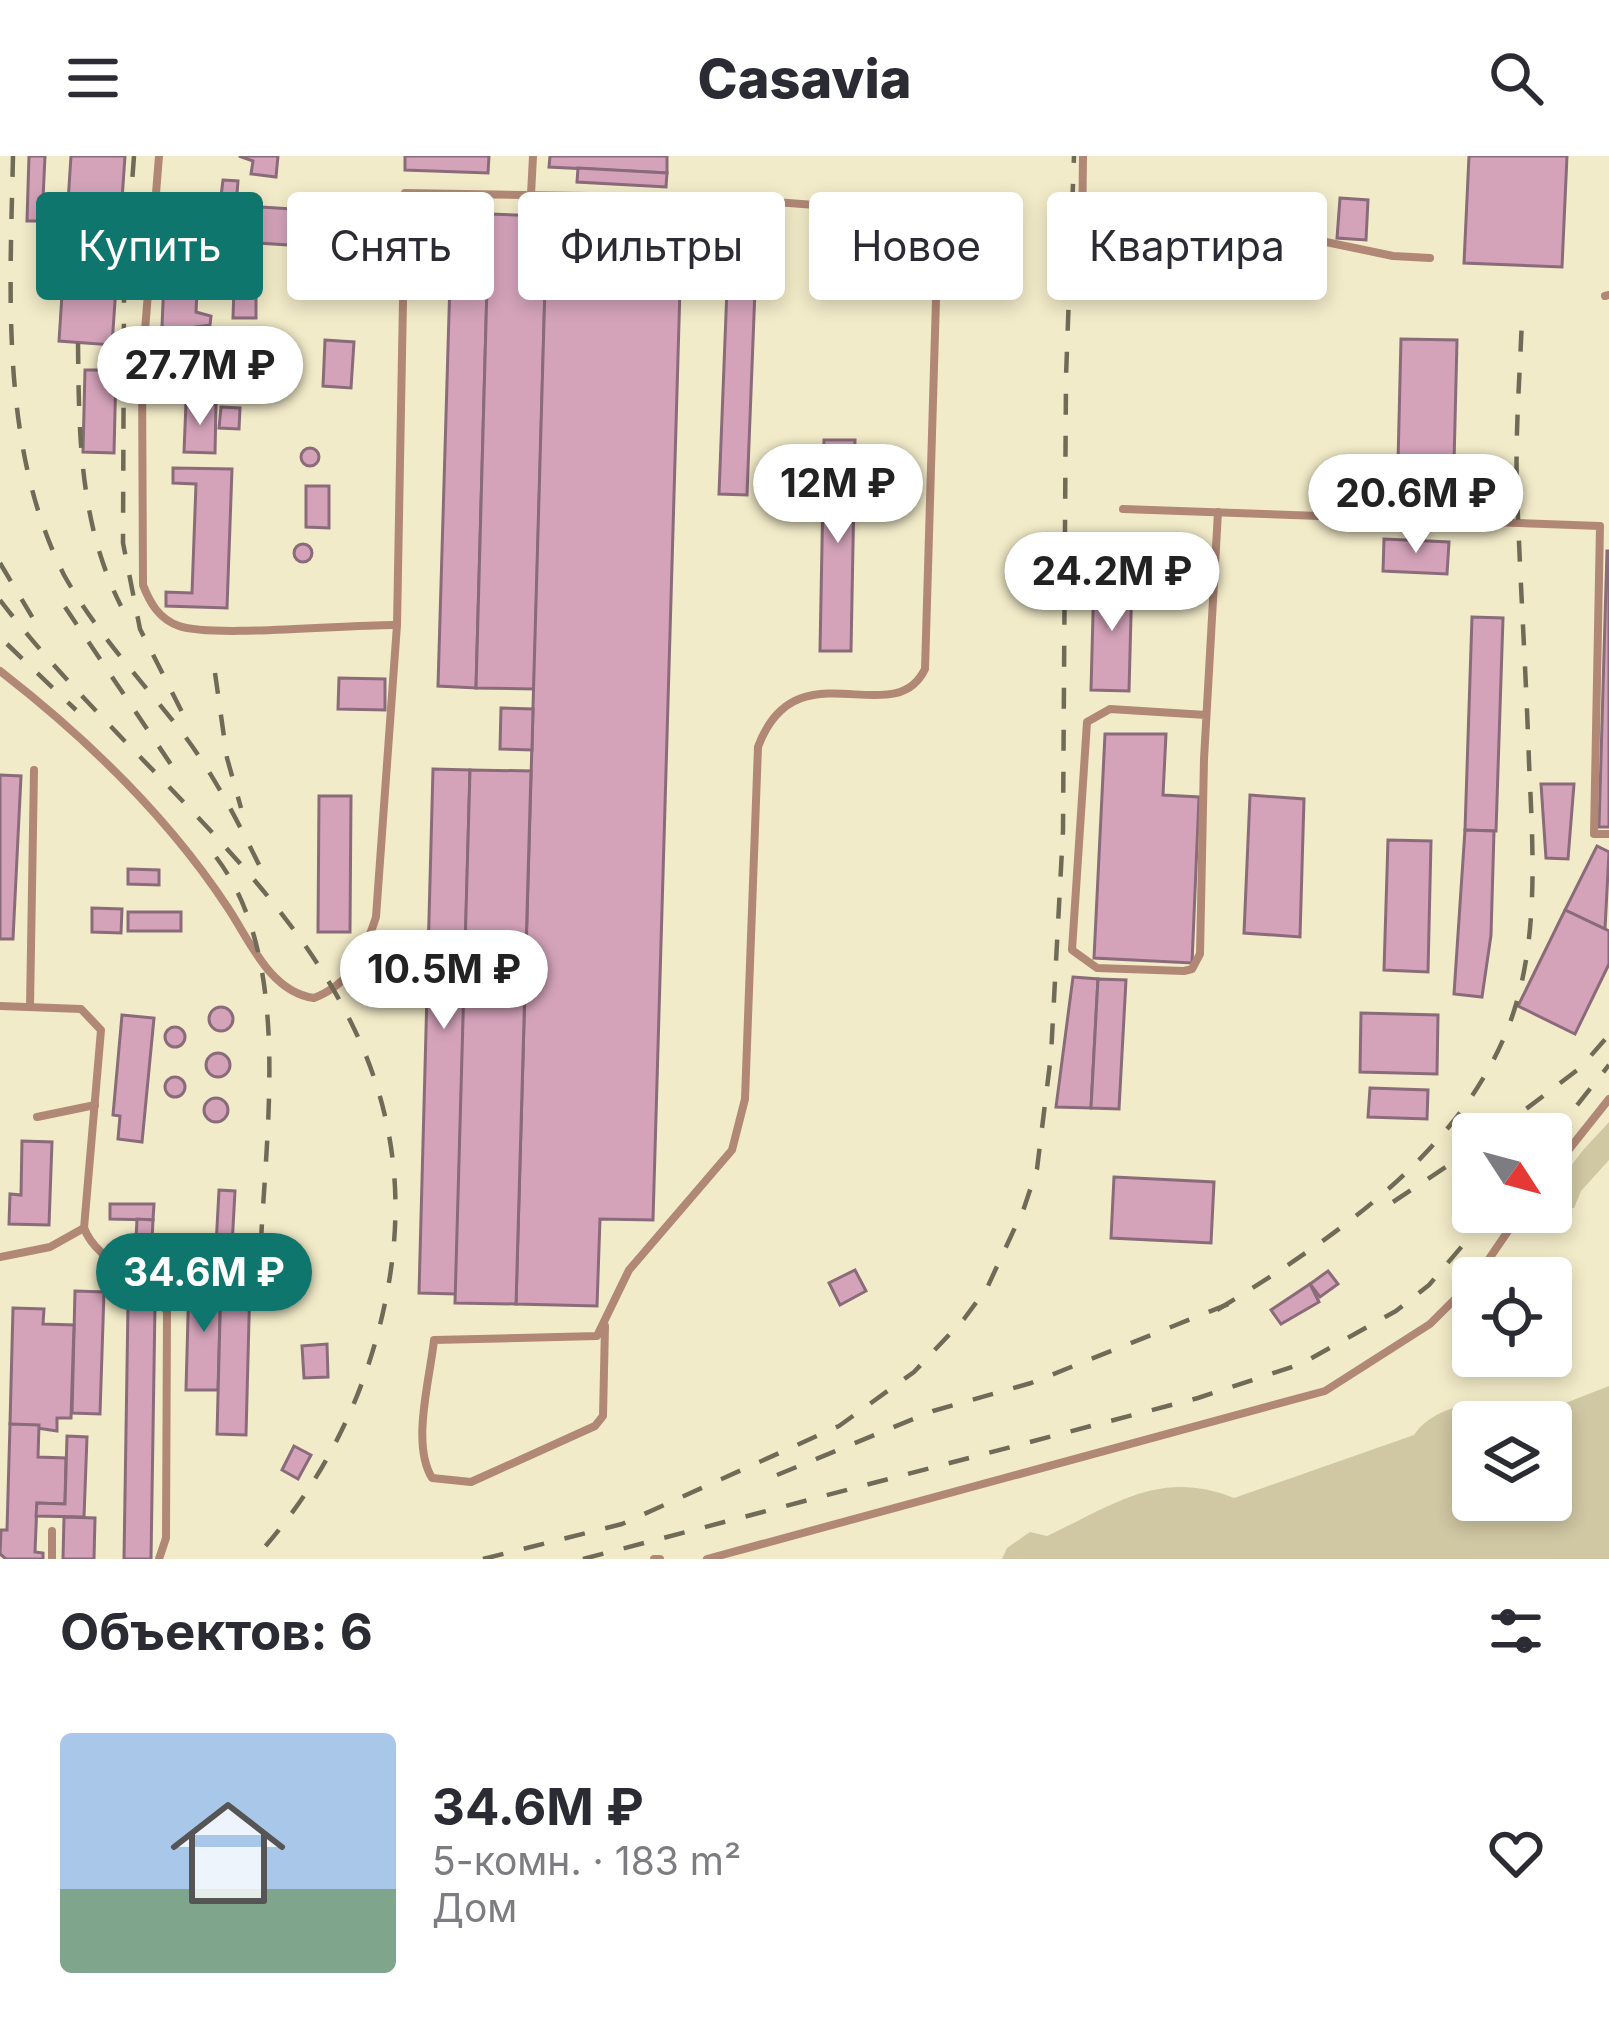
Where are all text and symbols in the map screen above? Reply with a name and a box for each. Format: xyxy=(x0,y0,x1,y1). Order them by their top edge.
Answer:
icon: menu xyxy=(60,45,126,111)
icon: search xyxy=(1483,45,1549,111)
text: Casavia xyxy=(698,46,911,111)
chip: Купить xyxy=(36,192,263,300)
chip: Снять xyxy=(287,192,494,300)
chip: Фильтры xyxy=(518,192,785,300)
chip: Новое xyxy=(809,192,1023,300)
chip: Квартира xyxy=(1047,192,1327,300)
pin: 27.7M ₽ xyxy=(89,326,311,428)
text: 27.7M ₽ xyxy=(124,341,276,388)
pin: 12M ₽ xyxy=(754,444,922,546)
pin: 20.6M ₽ xyxy=(1305,454,1527,556)
text: 12M ₽ xyxy=(780,459,896,506)
text: 20.6M ₽ xyxy=(1335,469,1497,516)
pin: 24.2M ₽ xyxy=(1001,532,1223,634)
text: 24.2M ₽ xyxy=(1031,547,1193,594)
pin: 10.5M ₽ xyxy=(333,930,555,1032)
text: 10.5M ₽ xyxy=(367,945,521,992)
north arrow xyxy=(1452,1113,1572,1233)
map controls xyxy=(1452,1113,1572,1521)
pin: 34.6M ₽ xyxy=(93,1233,315,1335)
text: 34.6M ₽ xyxy=(123,1248,285,1295)
button: locate xyxy=(1452,1257,1572,1377)
button: layers xyxy=(1452,1401,1572,1521)
icon: filters xyxy=(1483,1598,1549,1664)
text: Объектов: 6 xyxy=(60,1601,373,1662)
text: 34.6M ₽ xyxy=(432,1776,644,1837)
icon: home xyxy=(156,1781,300,1925)
icon: heart xyxy=(1483,1820,1549,1886)
text: 5-комн. · 183 m² xyxy=(432,1837,741,1884)
text: Дом xyxy=(432,1884,517,1931)

